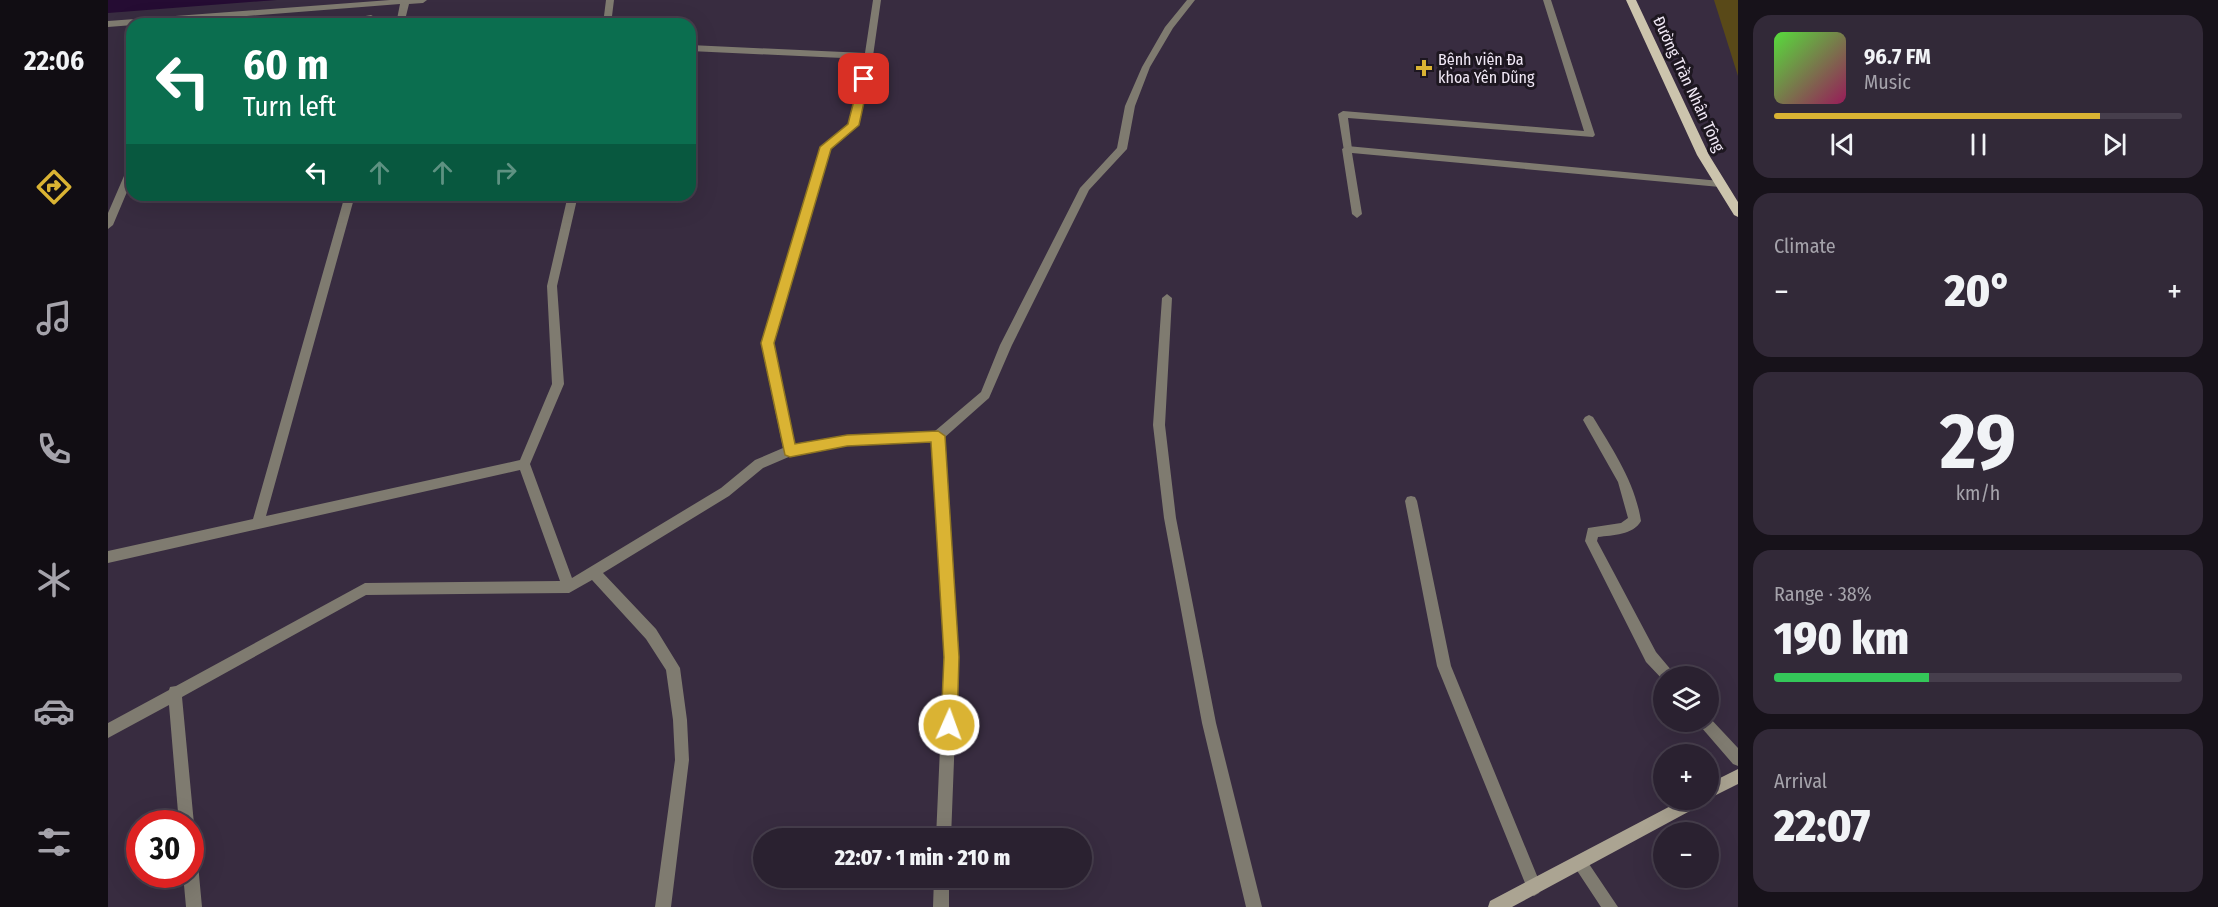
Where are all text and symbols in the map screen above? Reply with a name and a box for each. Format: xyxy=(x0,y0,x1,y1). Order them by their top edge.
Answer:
street label: Đường Trần Nhân Tông xyxy=(1649,13,1730,155)
text: 60 m xyxy=(243,40,329,90)
icon: left xyxy=(144,42,222,120)
text: 96.7 FM xyxy=(1864,43,1931,70)
text: 22:06 xyxy=(24,45,84,77)
place label: Bệnh viện Đa khoa Yên Dũng xyxy=(1438,50,1535,87)
pin xyxy=(838,53,889,104)
marker: Bệnh viện Đa khoa Yên Dũng xyxy=(1415,59,1433,77)
icon: arrive xyxy=(847,62,880,95)
text: Music xyxy=(1864,70,1911,94)
text: Turn left xyxy=(243,91,336,123)
icon: previous xyxy=(1826,128,1859,161)
icon: pause xyxy=(1962,128,1995,161)
icon: next xyxy=(2098,128,2131,161)
icon: left xyxy=(300,156,333,189)
icon: ahead xyxy=(363,156,396,189)
icon: ahead xyxy=(426,156,459,189)
icon: right xyxy=(489,156,522,189)
icon: directions xyxy=(33,166,75,208)
text: Climate xyxy=(1774,234,1836,258)
text: 20° xyxy=(1944,264,2011,318)
text: − xyxy=(1774,272,1789,312)
text: + xyxy=(2167,272,2182,312)
icon: music xyxy=(33,297,75,339)
text: 29 xyxy=(1940,395,2016,489)
icon: phone xyxy=(33,428,75,470)
text: km/h xyxy=(1956,481,2000,505)
icon: climate xyxy=(33,559,75,601)
text: Range · 38% xyxy=(1774,582,1872,606)
text: 190 km xyxy=(1774,612,1909,666)
map controls xyxy=(1653,666,1719,888)
button: layers xyxy=(1653,666,1719,732)
icon: car xyxy=(33,690,75,732)
position arrow xyxy=(917,693,981,757)
button: + xyxy=(1653,744,1719,810)
text: Arrival xyxy=(1774,769,1827,793)
text: 22:07 xyxy=(1774,799,1870,853)
speed limit sign: 30 xyxy=(126,810,204,888)
icon: filters xyxy=(33,821,75,863)
button: − xyxy=(1653,822,1719,888)
text: 22:07 · 1 min · 210 m xyxy=(835,844,1010,871)

